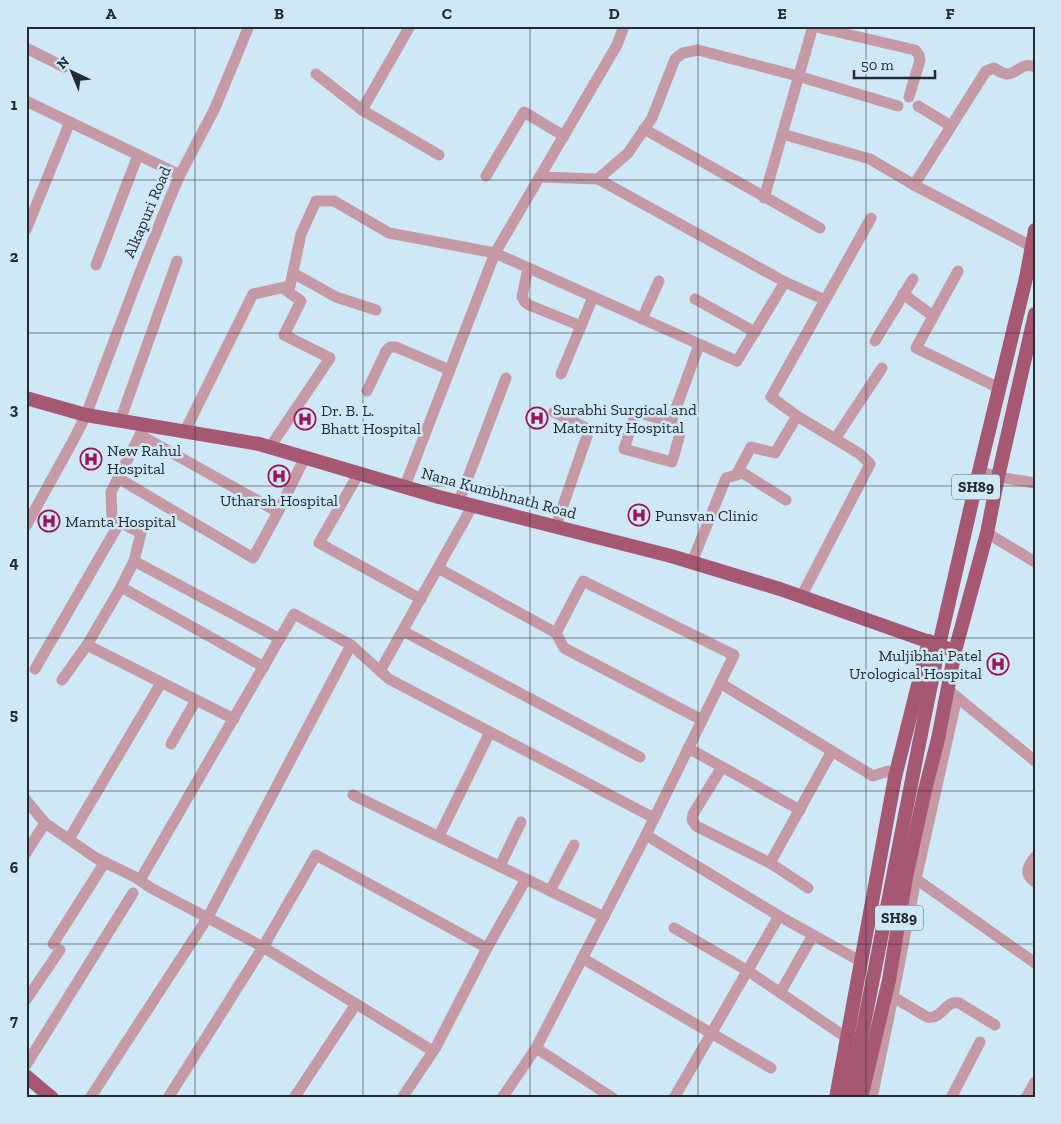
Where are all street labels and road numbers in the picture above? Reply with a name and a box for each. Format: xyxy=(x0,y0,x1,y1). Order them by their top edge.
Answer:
street label: Alkapuri Road xyxy=(119,163,175,261)
street label: Nana Kumbhnath Road xyxy=(419,463,579,523)
road number: SH89 xyxy=(952,474,1000,500)
road number: SH89 xyxy=(875,906,923,930)

